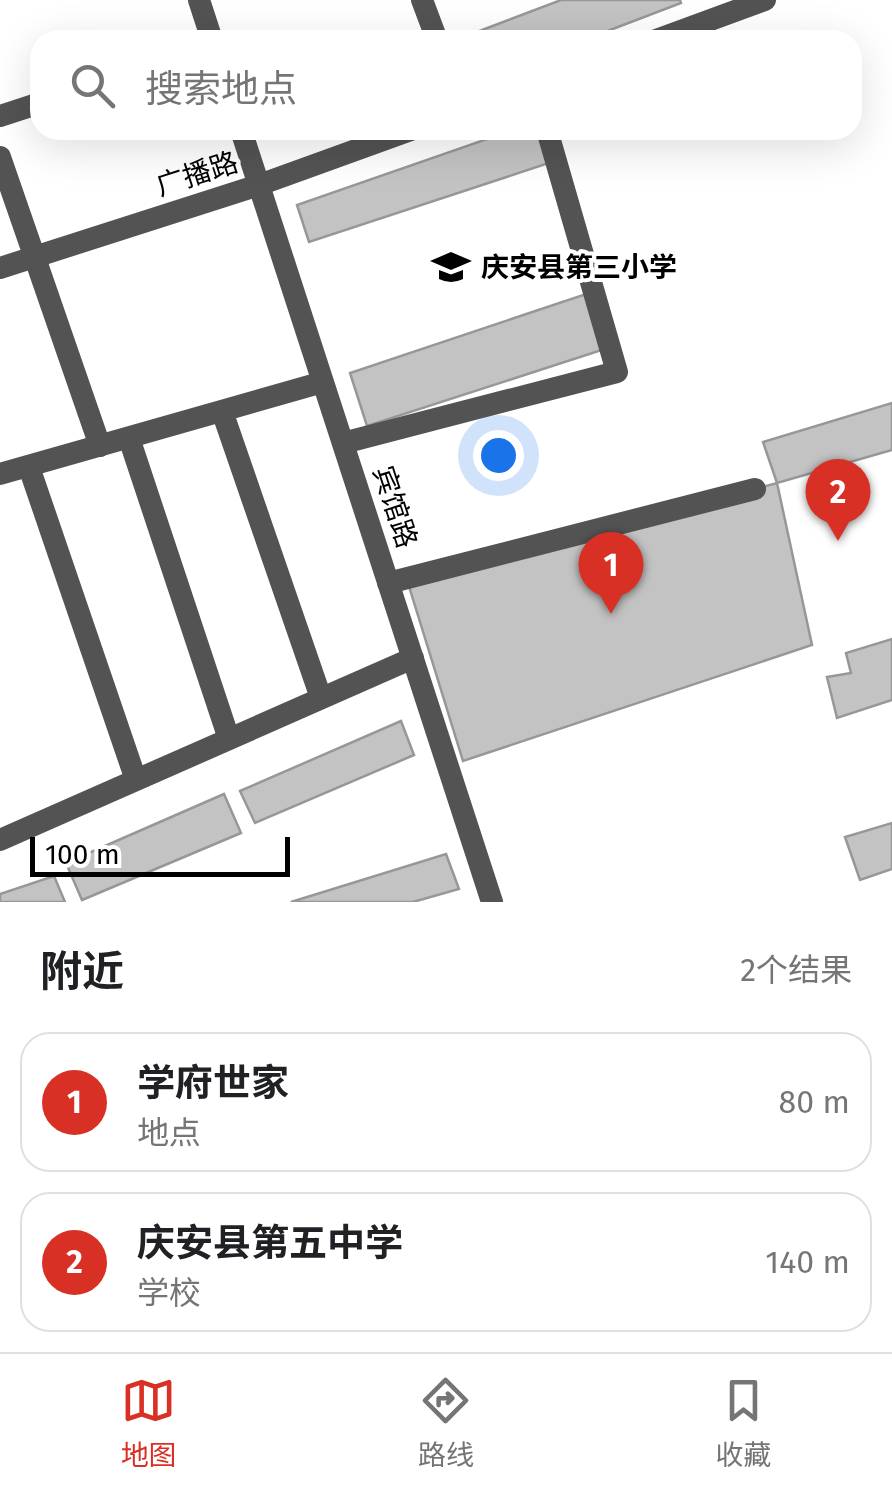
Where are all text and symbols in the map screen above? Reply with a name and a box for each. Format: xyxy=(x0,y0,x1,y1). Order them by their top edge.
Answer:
search box xyxy=(30,30,862,140)
icon: search xyxy=(65,58,120,113)
text: 搜索地点 xyxy=(145,66,297,112)
street label: 广播路 xyxy=(152,145,242,203)
school or university icon: 庆安县第三小学 xyxy=(430,246,472,288)
place label: 庆安县第三小学 xyxy=(481,251,677,284)
your location xyxy=(473,430,524,481)
pin: 2 xyxy=(806,458,870,541)
street label: 宾馆路 xyxy=(366,462,424,552)
pin: 1 xyxy=(578,532,644,614)
scale bar xyxy=(30,832,290,876)
text: 100 m xyxy=(45,838,120,871)
text: 附近 xyxy=(40,947,124,997)
text: 2个结果 xyxy=(740,951,852,989)
text: 学府世家 xyxy=(137,1060,289,1106)
text: 1 xyxy=(67,1083,82,1121)
text: 80 m xyxy=(779,1083,850,1121)
text: 地点 xyxy=(137,1114,201,1152)
text: 庆安县第五中学 xyxy=(137,1220,403,1266)
text: 2 xyxy=(66,1243,83,1281)
text: 140 m xyxy=(765,1243,850,1281)
text: 学校 xyxy=(137,1274,201,1312)
tab: 地图 xyxy=(121,1373,177,1473)
tab: 路线 xyxy=(418,1373,474,1473)
tab: 收藏 xyxy=(715,1373,771,1473)

